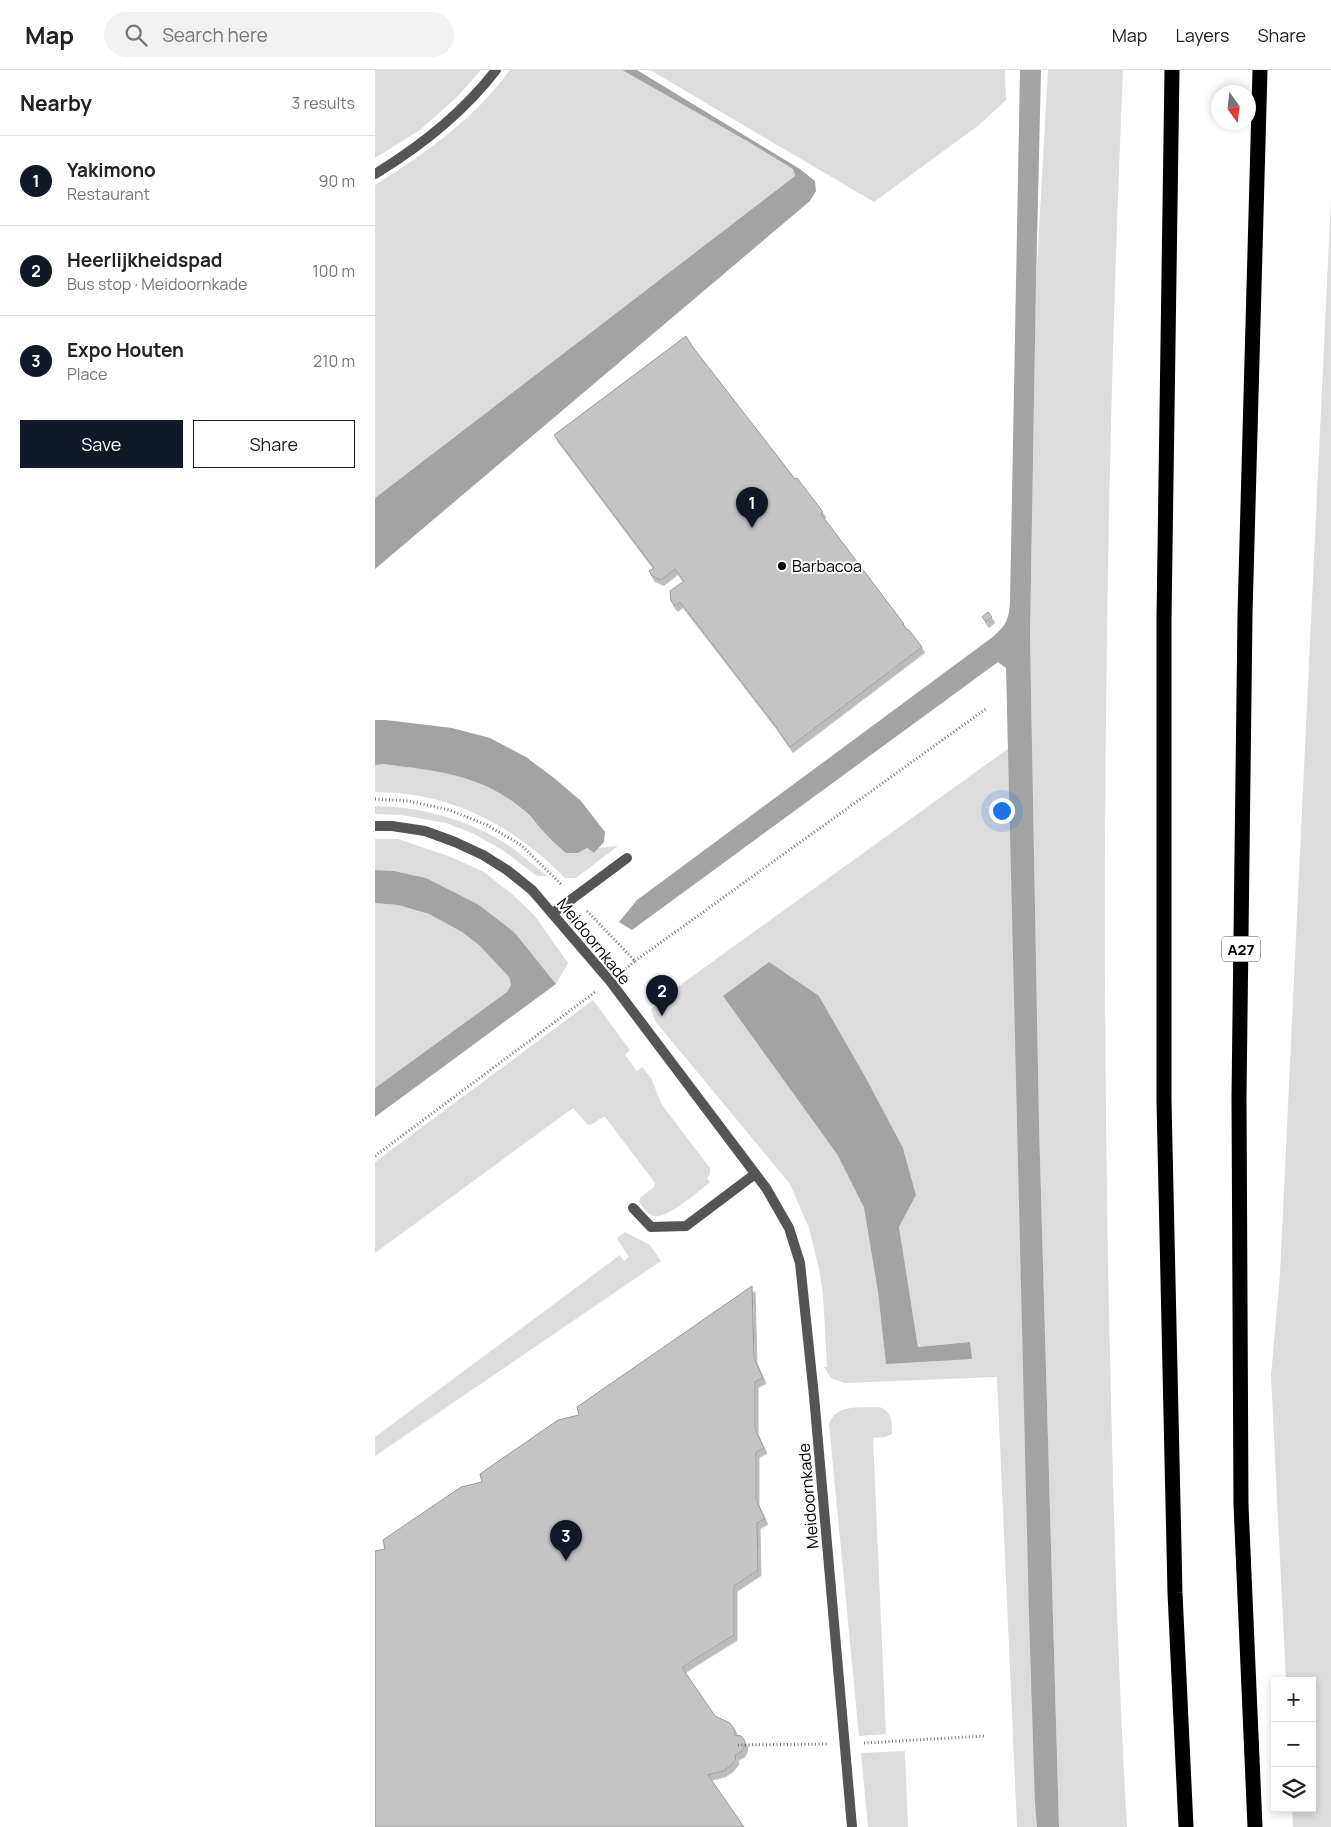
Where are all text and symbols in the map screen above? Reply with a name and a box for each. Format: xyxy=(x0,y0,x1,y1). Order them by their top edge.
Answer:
search box xyxy=(104,12,454,57)
text: Map xyxy=(25,18,74,51)
icon: search xyxy=(122,21,150,49)
text: Search here xyxy=(162,22,268,48)
text: Map xyxy=(1112,23,1147,47)
text: Layers xyxy=(1175,23,1229,47)
text: Share xyxy=(1257,23,1306,47)
north arrow xyxy=(1211,85,1256,130)
text: Nearby xyxy=(20,89,92,117)
text: 3 results xyxy=(292,92,355,114)
text: Yakimono xyxy=(67,157,156,183)
text: 1 xyxy=(32,170,40,192)
text: 90 m xyxy=(319,170,355,192)
text: Restaurant xyxy=(67,183,150,205)
text: Heerlijkheidspad xyxy=(67,247,223,273)
text: 2 xyxy=(31,260,41,282)
text: 100 m xyxy=(312,260,355,282)
text: Bus stop · Meidoornkade xyxy=(67,273,247,295)
text: Expo Houten xyxy=(67,337,184,363)
text: 3 xyxy=(31,350,41,372)
text: 210 m xyxy=(313,350,355,372)
text: Place xyxy=(67,363,107,385)
button: Save xyxy=(20,420,183,468)
button: Share xyxy=(193,420,355,468)
pin: 1 xyxy=(736,487,768,528)
place label: Barbacoa xyxy=(792,555,862,577)
marker: Barbacoa xyxy=(776,560,788,572)
your location xyxy=(989,798,1015,824)
street label: Meidoornkade xyxy=(552,893,636,989)
road number: A27 xyxy=(1222,936,1260,962)
pin: 2 xyxy=(646,975,678,1016)
street label: Meidoornkade xyxy=(792,1442,824,1550)
pin: 3 xyxy=(550,1520,582,1561)
map controls xyxy=(1271,1677,1316,1812)
button: + xyxy=(1271,1677,1316,1722)
button: − xyxy=(1271,1722,1316,1767)
button: layers xyxy=(1271,1767,1316,1812)

